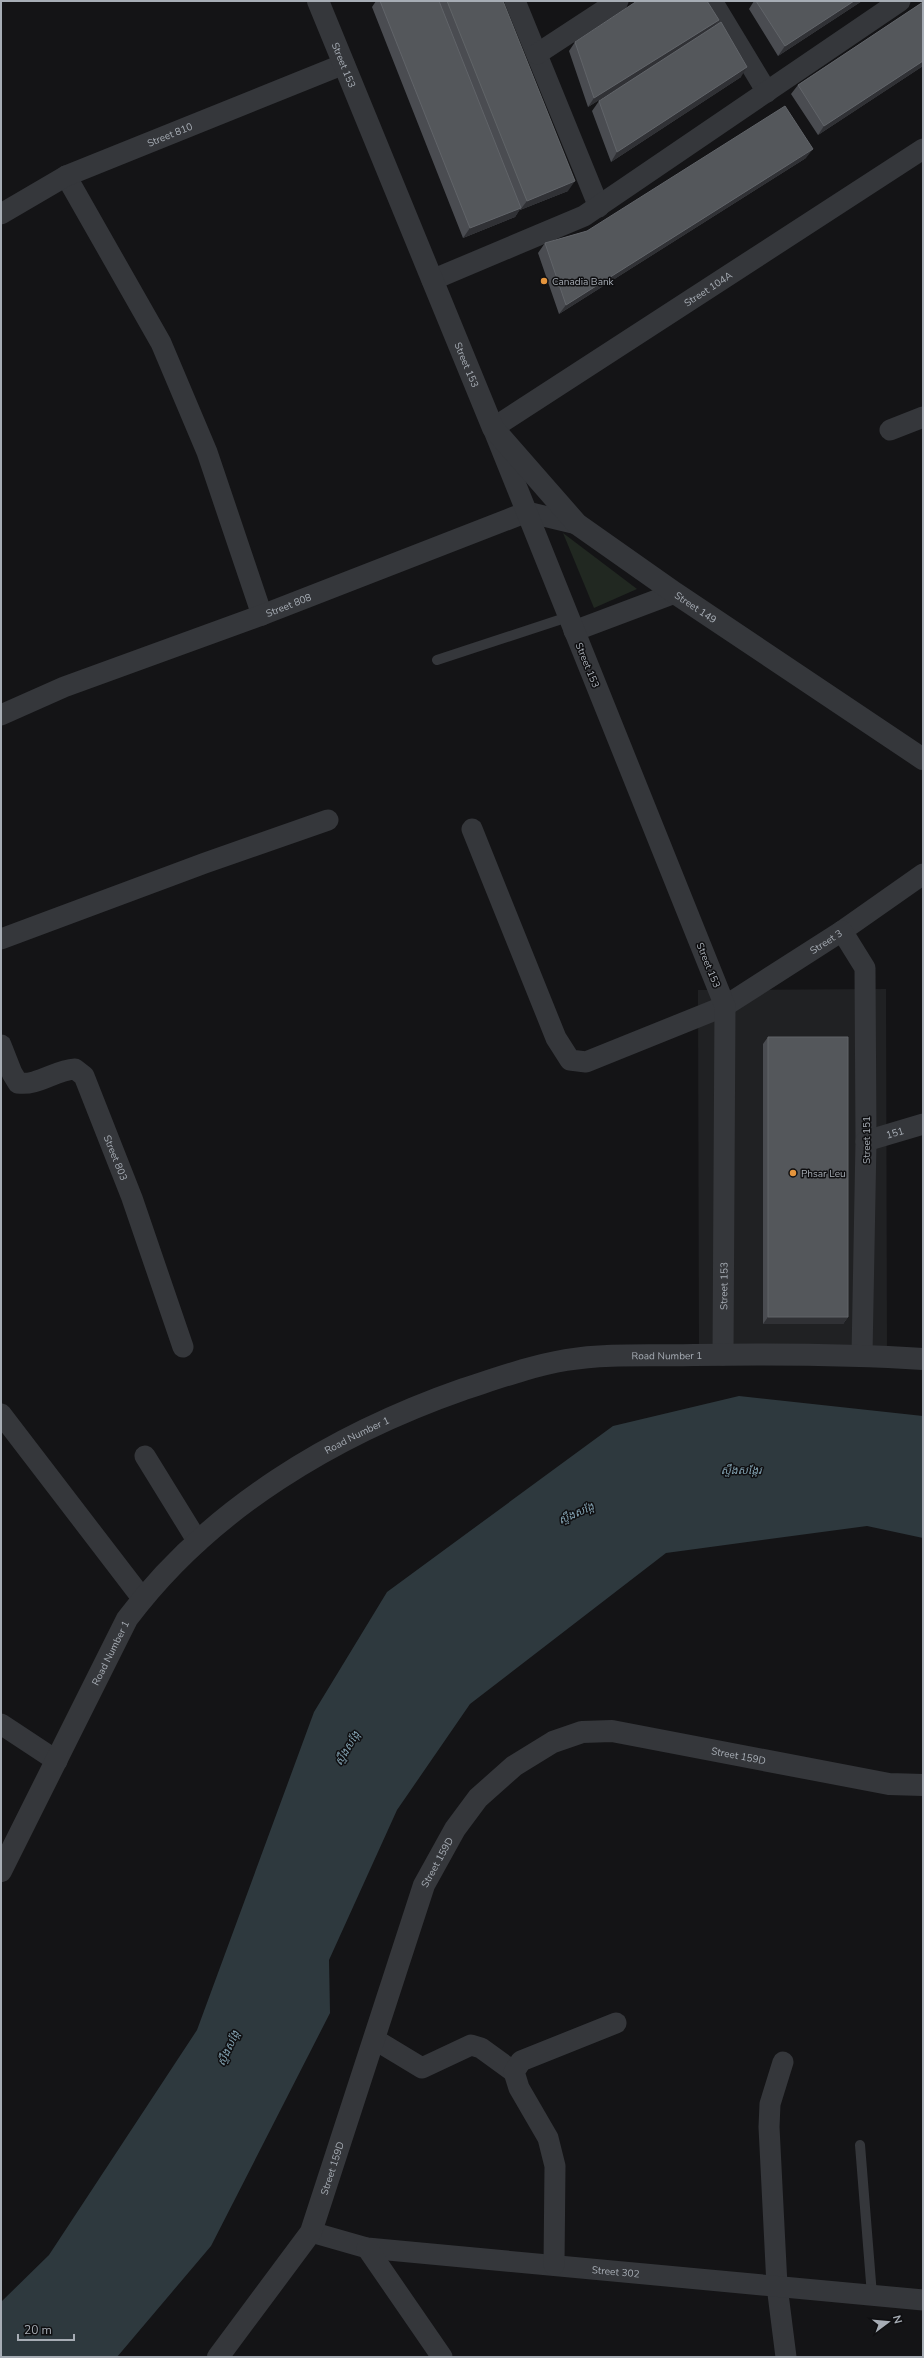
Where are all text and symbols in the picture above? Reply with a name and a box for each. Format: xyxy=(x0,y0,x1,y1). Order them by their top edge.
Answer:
street label: Street 153 xyxy=(328,40,359,90)
street label: Street 810 xyxy=(145,120,195,151)
street label: Street 104A xyxy=(681,268,736,310)
place label: Canadia Bank xyxy=(552,275,615,289)
marker: Canadia Bank xyxy=(539,276,549,286)
street label: Street 153 xyxy=(451,340,482,390)
street label: Street 149 xyxy=(672,589,719,627)
street label: Street 808 xyxy=(264,590,314,621)
street label: Street 153 xyxy=(572,641,603,690)
street label: Street 3 xyxy=(807,927,845,958)
street label: Street 153 xyxy=(693,941,724,990)
street label: Street 151 xyxy=(860,1116,874,1164)
street label: 151 xyxy=(884,1124,906,1143)
street label: Street 803 xyxy=(100,1133,130,1183)
place label: Phsar Leu xyxy=(801,1167,846,1181)
marker: Phsar Leu xyxy=(788,1168,798,1178)
street label: Street 153 xyxy=(717,1262,732,1310)
street label: Road Number 1 xyxy=(632,1349,702,1363)
street label: Road Number 1 xyxy=(322,1414,392,1458)
water label: ស្ទឹងសង្កែរ xyxy=(721,1463,763,1478)
water label: ស្ទឹងសង្កែ xyxy=(556,1499,596,1528)
street label: Road Number 1 xyxy=(89,1618,133,1688)
water label: ស្ទឹងសង្កែ xyxy=(331,1728,364,1768)
street label: Street 159D xyxy=(710,1744,767,1768)
street label: Street 159D xyxy=(418,1835,457,1890)
water label: ស្ទឹងសង្កែ xyxy=(214,2028,243,2068)
street label: Street 159D xyxy=(318,2140,348,2197)
street label: Street 302 xyxy=(591,2263,640,2281)
north arrow xyxy=(868,2302,908,2342)
text: N xyxy=(889,2313,905,2325)
scale bar xyxy=(18,2316,74,2342)
text: 20 m xyxy=(24,2322,52,2338)

